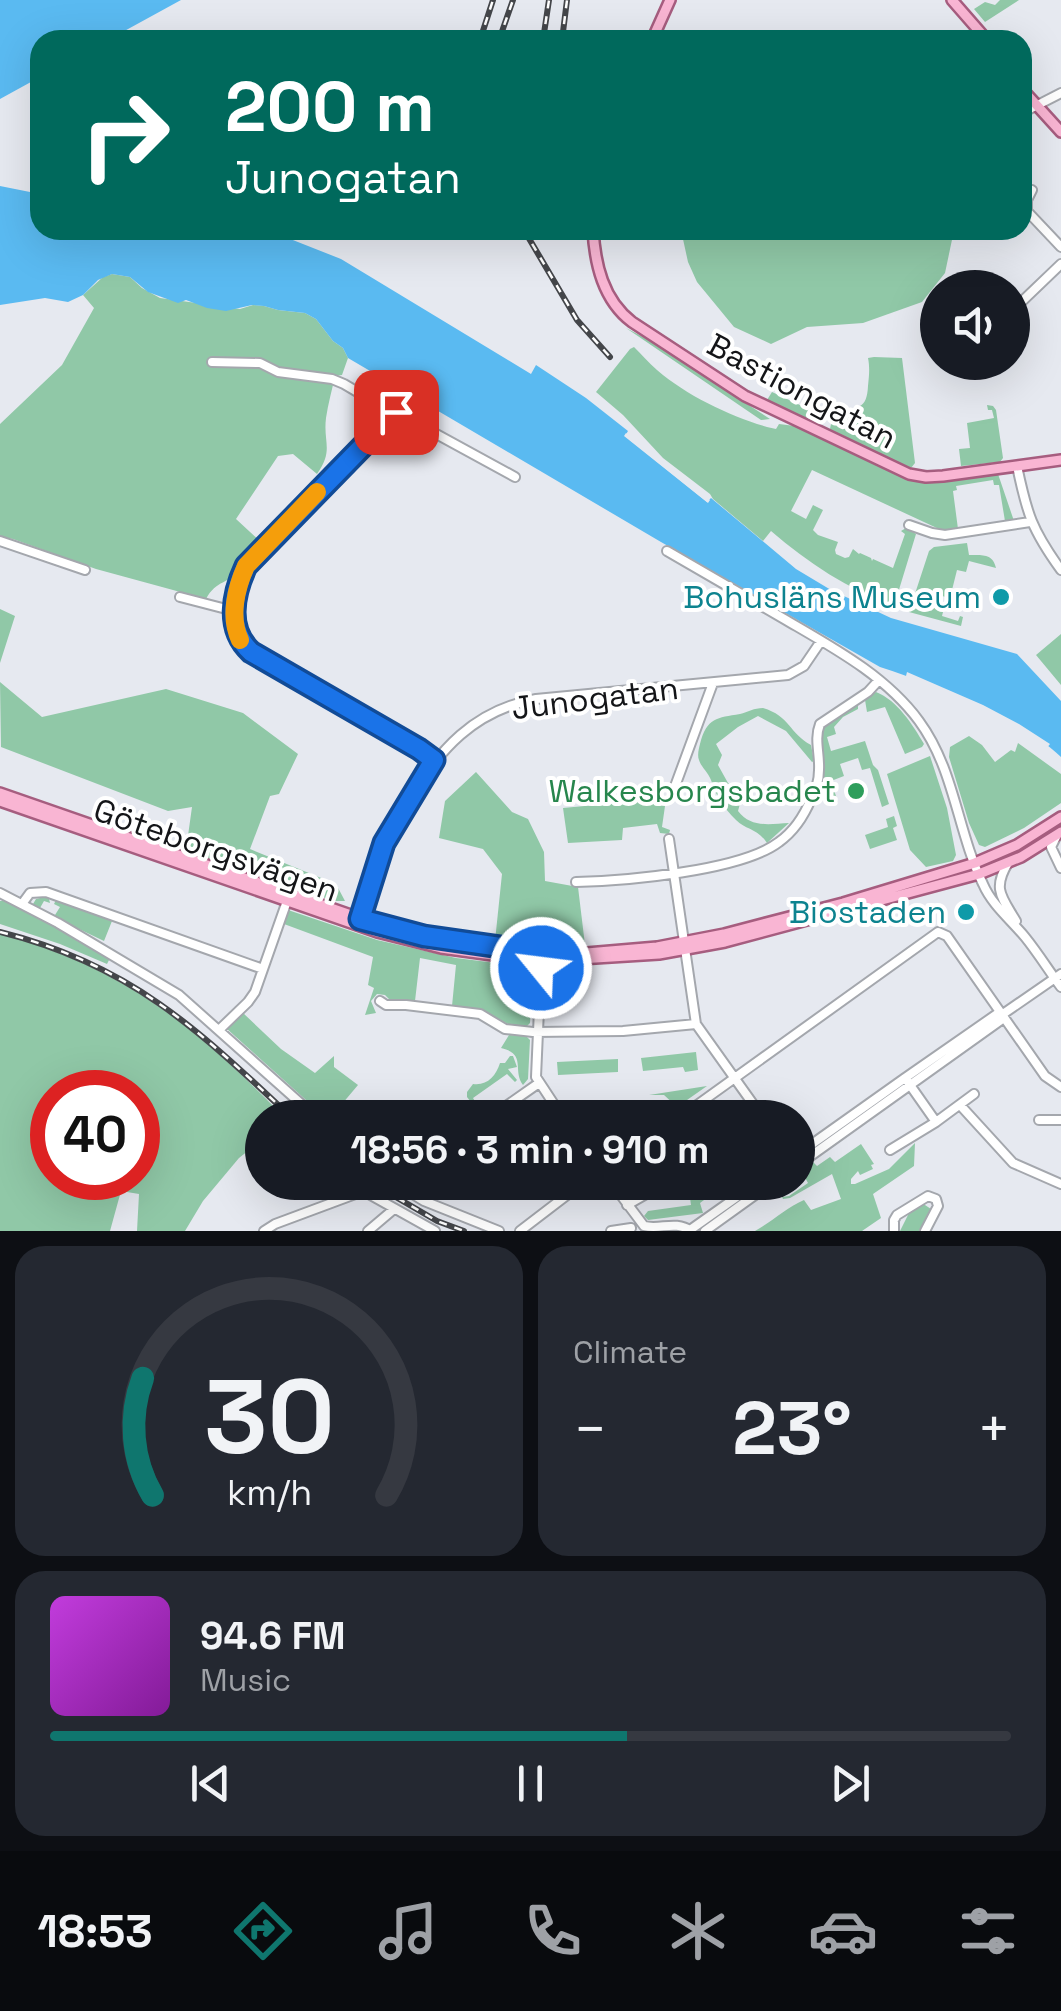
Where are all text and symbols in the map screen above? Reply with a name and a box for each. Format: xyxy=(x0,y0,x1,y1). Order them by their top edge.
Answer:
text: 200 m xyxy=(225,62,435,151)
icon: right xyxy=(60,70,190,200)
text: Junogatan xyxy=(225,149,461,206)
map controls xyxy=(920,270,1030,380)
button: sound xyxy=(920,270,1030,380)
street label: Bastiongatan xyxy=(701,324,903,458)
pin xyxy=(354,370,439,455)
icon: arrive xyxy=(369,385,424,440)
place label: Bohusläns Museum xyxy=(683,577,981,617)
marker: Bohusläns Museum xyxy=(990,586,1012,608)
street label: Junogatan xyxy=(509,668,681,728)
place label: Walkesborgsbadet xyxy=(548,771,836,811)
marker: Walkesborgsbadet xyxy=(845,780,867,802)
street label: Göteborgsvägen xyxy=(89,789,343,911)
place label: Biostaden xyxy=(789,892,946,932)
marker: Biostaden xyxy=(955,901,977,923)
position arrow xyxy=(489,916,593,1020)
speed limit sign: 40 xyxy=(30,1070,160,1200)
text: 18:56 · 3 min · 910 m xyxy=(351,1126,709,1174)
text: Climate xyxy=(573,1332,687,1372)
text: 30 xyxy=(204,1351,334,1483)
text: 23° xyxy=(732,1380,852,1476)
text: − xyxy=(573,1394,607,1464)
text: + xyxy=(977,1394,1011,1464)
text: km/h xyxy=(226,1470,312,1515)
text: 94.6 FM xyxy=(200,1612,346,1660)
text: Music xyxy=(200,1660,291,1700)
icon: previous xyxy=(183,1756,238,1811)
icon: pause xyxy=(503,1756,558,1811)
icon: next xyxy=(823,1756,878,1811)
icon: directions xyxy=(228,1896,298,1966)
icon: music xyxy=(373,1896,443,1966)
icon: phone xyxy=(518,1896,588,1966)
icon: climate xyxy=(663,1896,733,1966)
icon: car xyxy=(808,1896,878,1966)
icon: filters xyxy=(953,1896,1023,1966)
text: 18:53 xyxy=(38,1903,153,1960)

